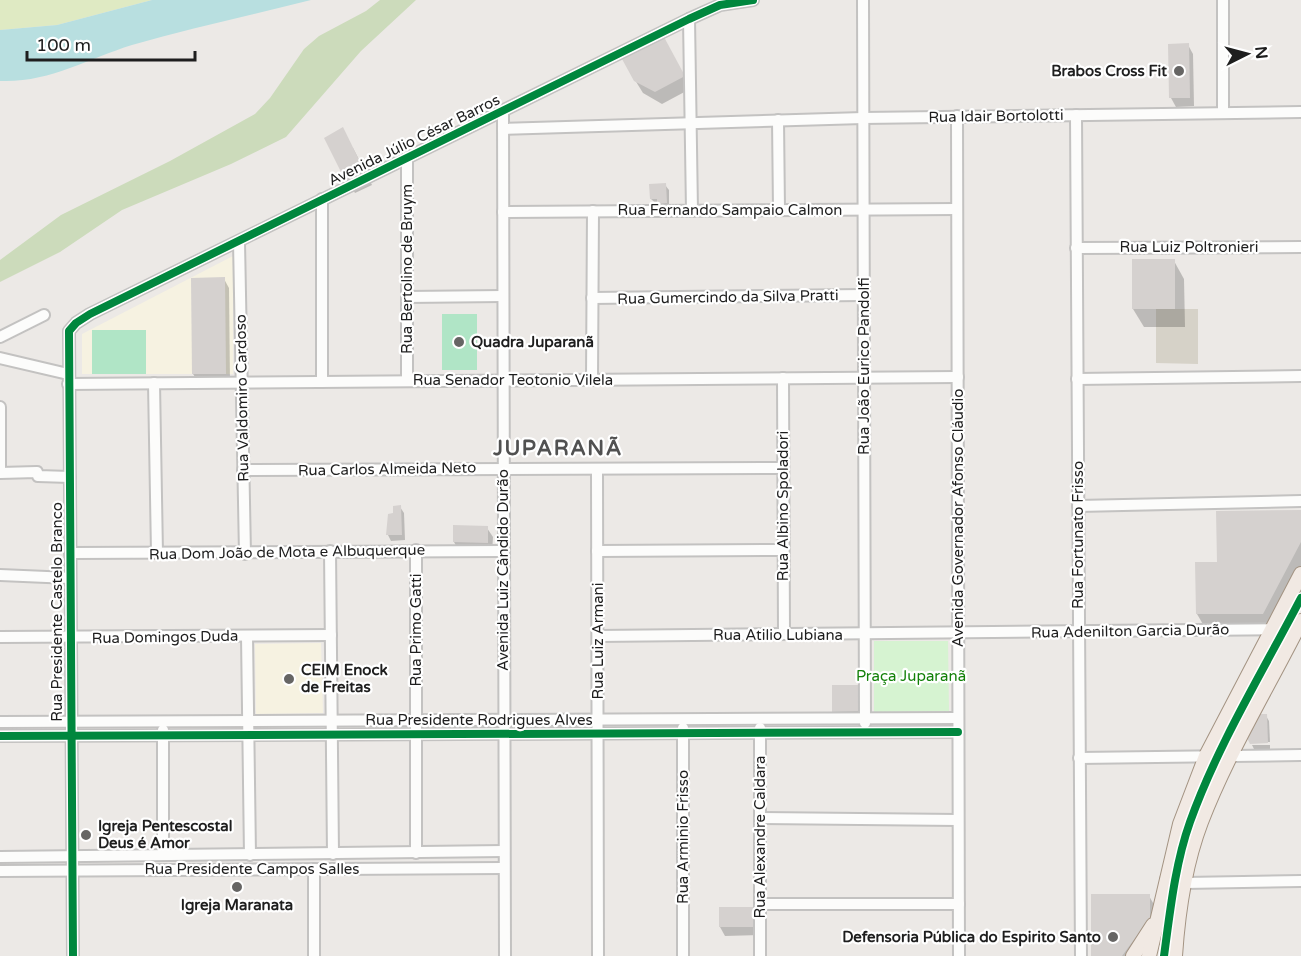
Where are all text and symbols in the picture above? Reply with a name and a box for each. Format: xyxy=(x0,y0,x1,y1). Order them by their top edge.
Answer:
scale bar xyxy=(27,24,195,62)
north arrow xyxy=(1217,24,1277,84)
text: 100 m xyxy=(36,34,91,56)
text: N xyxy=(1250,45,1272,60)
place label: Brabos Cross Fit xyxy=(1051,62,1167,80)
marker: Brabos Cross Fit xyxy=(1172,64,1186,78)
street label: Avenida Júlio César Barros xyxy=(325,91,503,189)
street label: Rua Idair Bortolotti xyxy=(928,106,1064,126)
street label: Rua Bertolino de Bruym xyxy=(398,184,416,354)
street label: Rua Fernando Sampaio Calmon xyxy=(618,201,842,219)
street label: Rua Luiz Poltronieri xyxy=(1120,238,1258,256)
street label: Rua João Eurico Pandolfi xyxy=(855,277,873,455)
street label: Rua Gumercindo da Silva Pratti xyxy=(617,286,839,308)
street label: Rua Valdomiro Cardoso xyxy=(232,314,252,482)
place label: Quadra Juparanã xyxy=(471,333,594,352)
marker: Quadra Juparanã xyxy=(452,335,466,349)
street label: Rua Senador Teotonio Vilela xyxy=(413,371,613,389)
street label: Avenida Governador Afonso Cláudio xyxy=(949,389,967,647)
street label: Rua Albino Spoladori xyxy=(774,431,792,581)
district label: JUPARANÃ xyxy=(492,436,623,461)
street label: Rua Carlos Almeida Neto xyxy=(298,458,476,480)
street label: Rua Fortunato Frisso xyxy=(1069,461,1087,609)
street label: Avenida Luiz Cândido Durão xyxy=(494,469,512,671)
street label: Rua Presidente Castelo Branco xyxy=(48,502,66,722)
street label: Rua Dom João de Mota e Albuquerque xyxy=(149,541,425,563)
street label: Rua Primo Gatti xyxy=(407,573,425,687)
street label: Rua Luiz Armani xyxy=(589,583,607,699)
street label: Rua Adenilton Garcia Durão xyxy=(1031,620,1229,642)
street label: Rua Atilio Lubiana xyxy=(713,626,843,644)
street label: Rua Domingos Duda xyxy=(91,627,239,647)
place label: CEIM Enock de Freitas xyxy=(301,661,388,696)
park label: Praça Juparanã xyxy=(856,667,966,685)
marker: CEIM Enock de Freitas xyxy=(282,672,296,686)
street label: Rua Presidente Rodrigues Alves xyxy=(365,711,593,729)
street label: Rua Alexandre Caldara xyxy=(751,755,769,919)
street label: Rua Arminio Frisso xyxy=(674,770,692,904)
place label: Igreja Pentescostal Deus é Amor xyxy=(98,817,232,852)
marker: Igreja Pentescostal Deus é Amor xyxy=(79,828,93,842)
street label: Rua Presidente Campos Salles xyxy=(144,860,360,878)
marker: Igreja Maranata xyxy=(230,880,244,894)
place label: Igreja Maranata xyxy=(181,896,293,915)
place label: Defensoria Pública do Espirito Santo xyxy=(842,928,1101,947)
marker: Defensoria Pública do Espirito Santo xyxy=(1106,930,1120,944)

